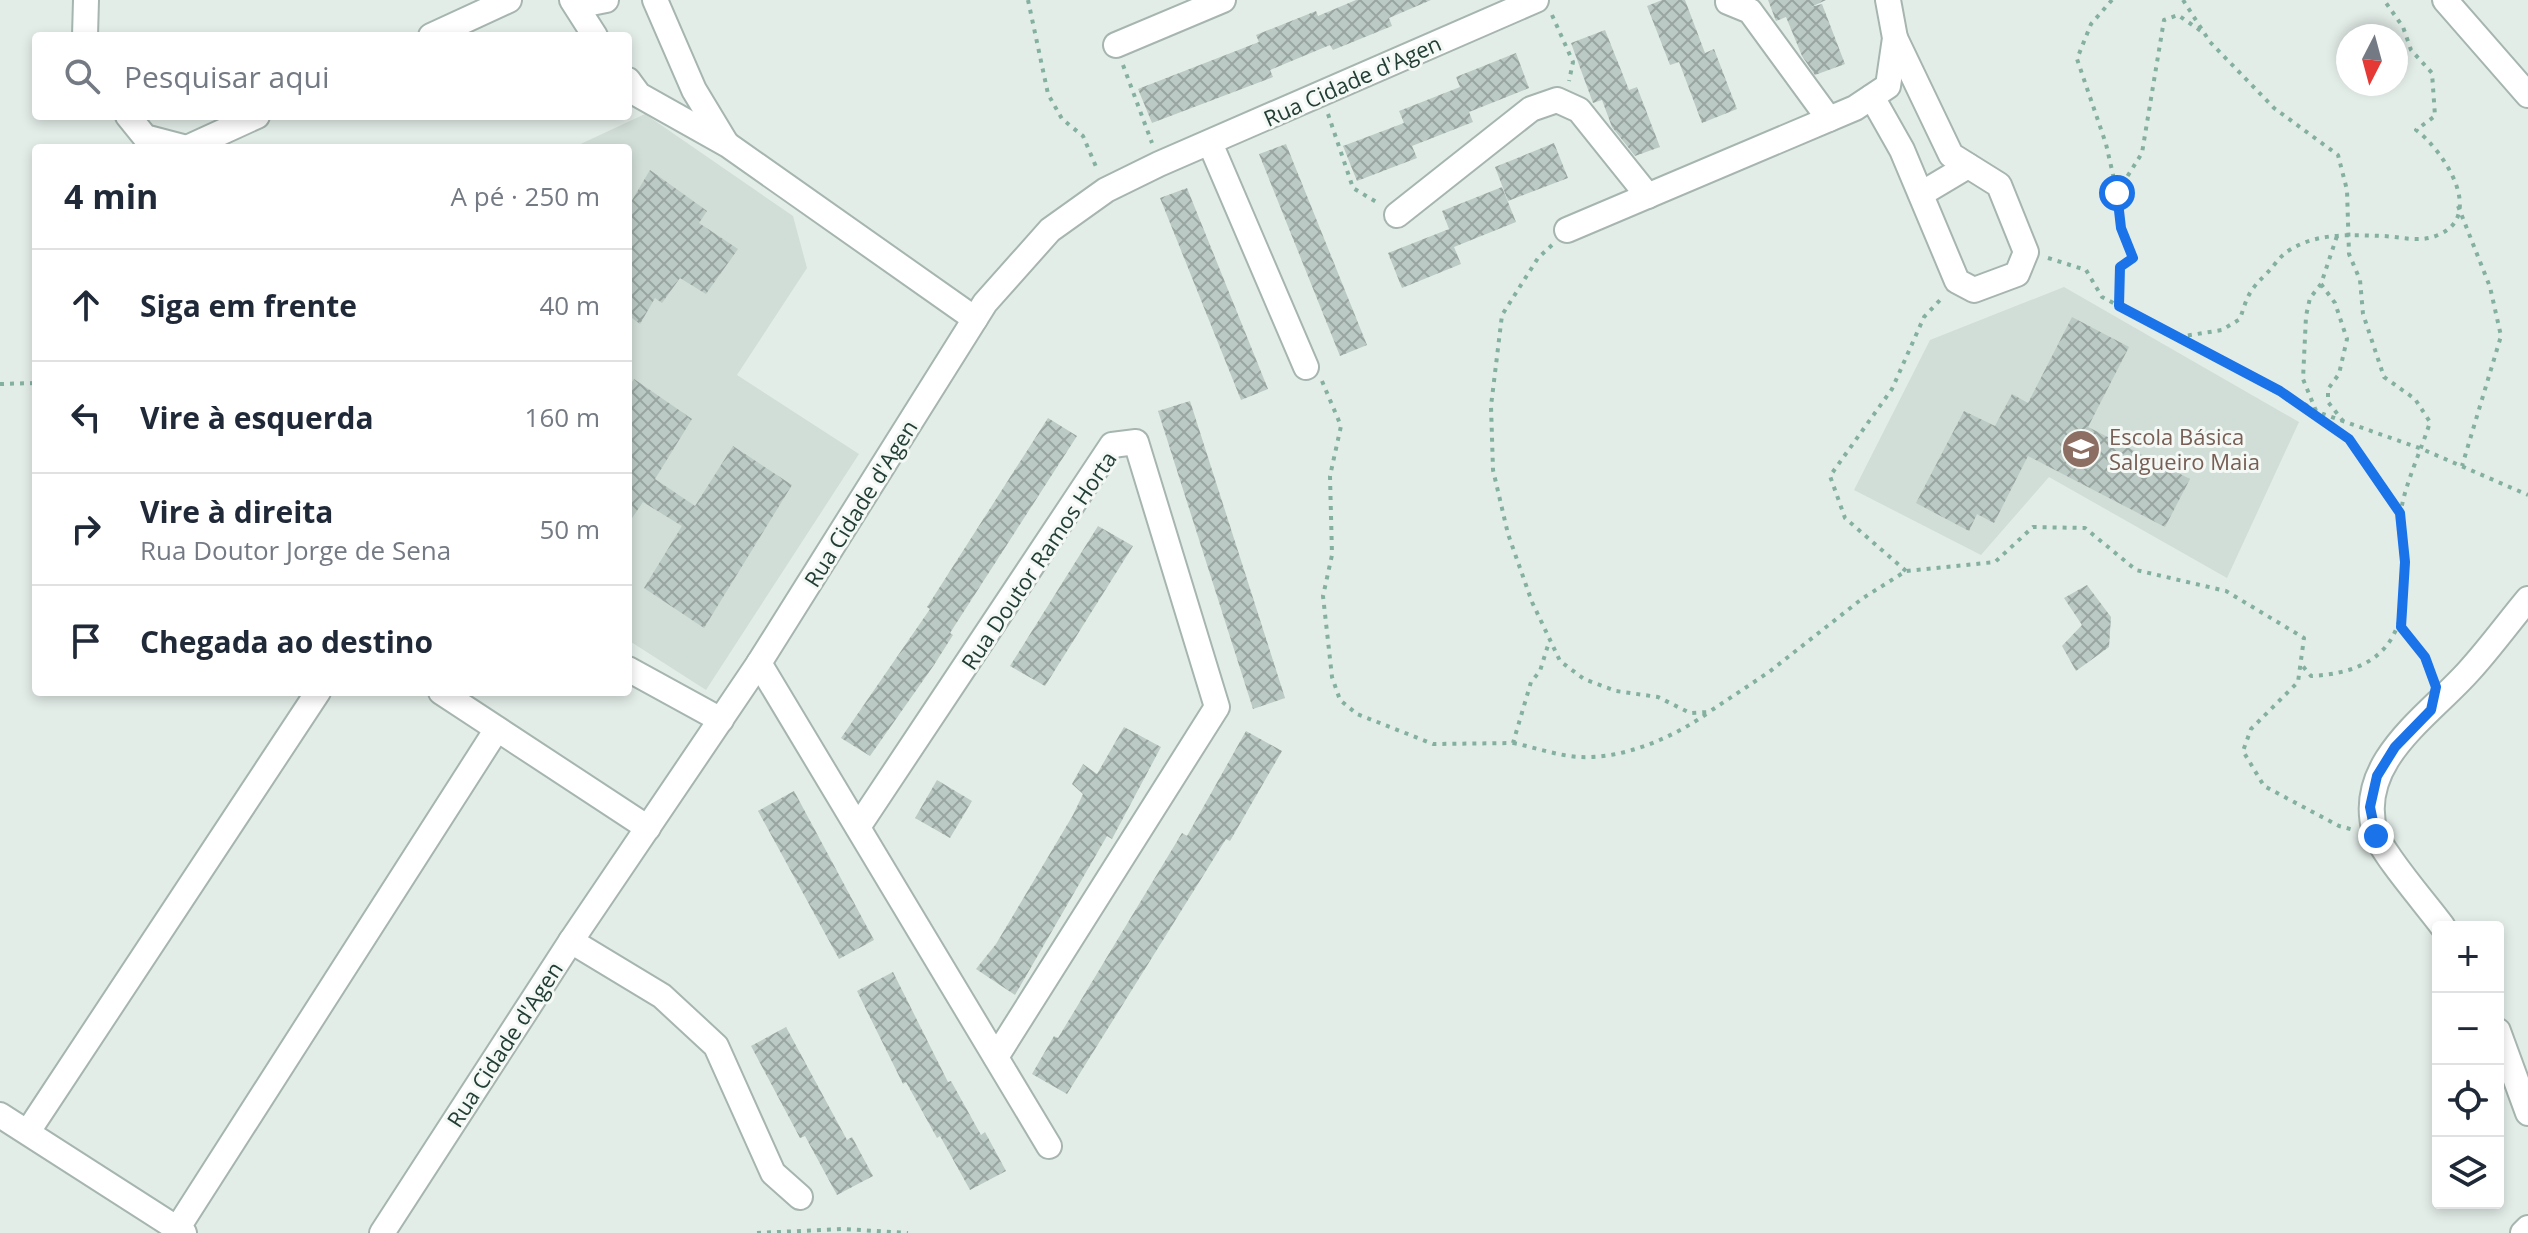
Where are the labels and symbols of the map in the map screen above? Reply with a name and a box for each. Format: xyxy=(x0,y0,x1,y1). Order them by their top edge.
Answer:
north arrow xyxy=(2336,24,2408,96)
street label: Rua Cidade d'Agen xyxy=(1258,27,1446,133)
route start xyxy=(2099,175,2135,211)
street label: Rua Cidade d'Agen xyxy=(797,414,923,592)
place label: Escola Básica Salgueiro Maia xyxy=(2109,421,2260,476)
school or university icon: Escola Básica Salgueiro Maia xyxy=(2060,428,2102,470)
street label: Rua Doutor Ramos Horta xyxy=(954,445,1122,675)
route end xyxy=(2358,818,2394,854)
street label: Rua Cidade d'Agen xyxy=(439,955,569,1133)

